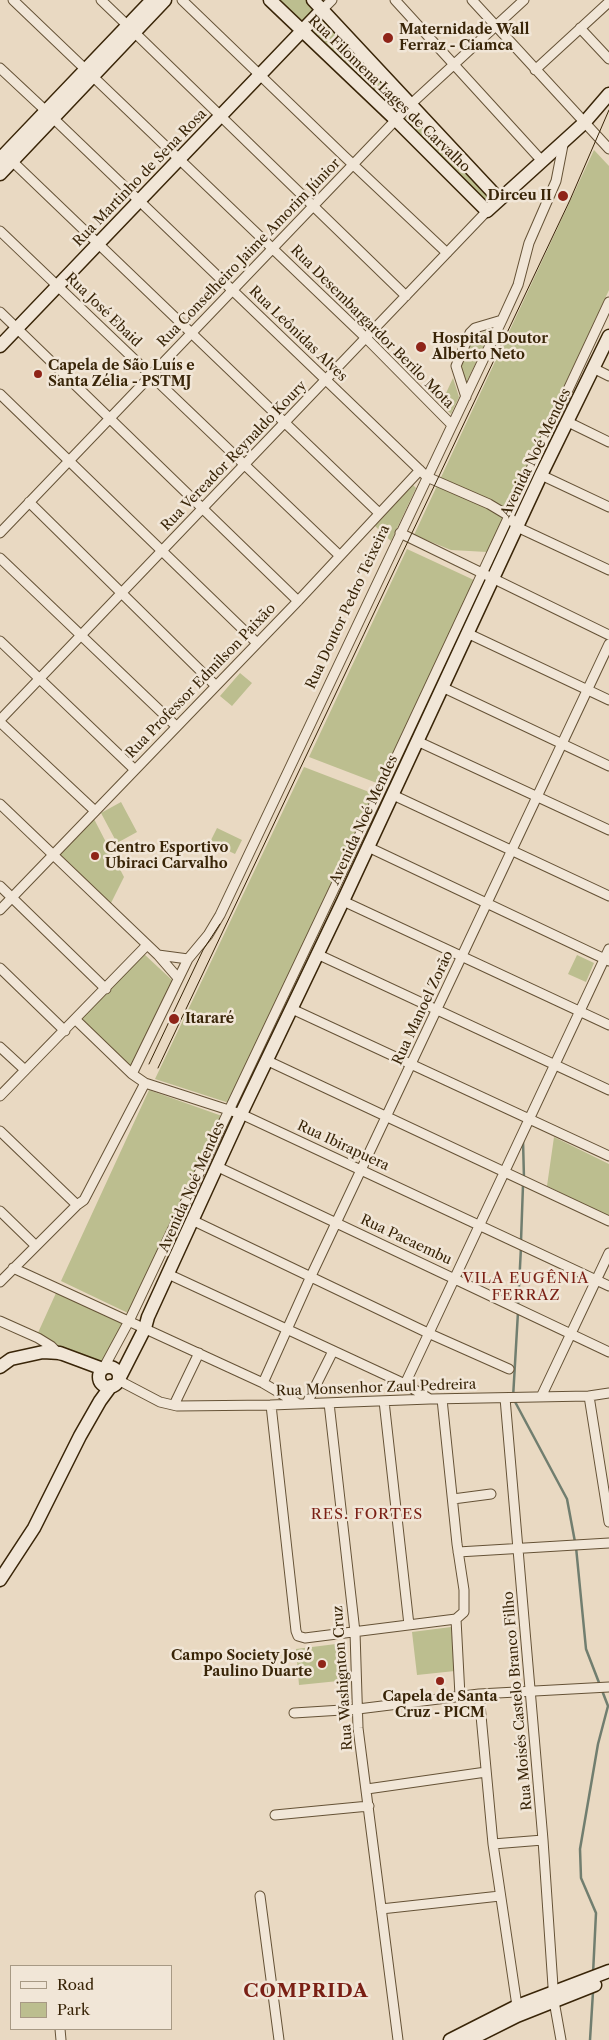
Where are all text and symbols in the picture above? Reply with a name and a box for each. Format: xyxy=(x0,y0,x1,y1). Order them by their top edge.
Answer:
street label: Rua Filomena Lages de Carvalho xyxy=(305,12,473,176)
place label: Maternidade Wall Ferraz - Ciamca xyxy=(399,22,529,54)
marker: Maternidade Wall Ferraz - Ciamca xyxy=(381,31,395,45)
street label: Rua Martinho de Sena Rosa xyxy=(70,106,210,250)
street label: Rua Conselheiro Jaime Amorim Júnior xyxy=(154,155,344,351)
place label: Dirceu II xyxy=(488,188,552,204)
marker: Dirceu II xyxy=(556,189,570,203)
street label: Rua Desembargardor Berilo Mota xyxy=(287,242,457,412)
street label: Rua José Ebaid xyxy=(61,269,145,351)
street label: Rua Leônidas Alves xyxy=(245,283,351,385)
place label: Hospital Doutor Alberto Neto xyxy=(432,331,548,364)
marker: Hospital Doutor Alberto Neto xyxy=(414,340,428,354)
place label: Capela de São Luís e Santa Zélia - PSTMJ xyxy=(48,358,195,391)
marker: Capela de São Luís e Santa Zélia - PSTMJ xyxy=(32,368,44,380)
street label: Rua Vereador Reynaldo Koury xyxy=(158,377,310,535)
street label: Avenida Noé Mendes xyxy=(497,386,575,520)
street label: Rua Doutor Pedro Teixeira xyxy=(302,522,394,692)
street label: Rua Professor Edmilson Paixão xyxy=(123,600,279,762)
street label: Avenida Noé Mendes xyxy=(326,752,402,888)
place label: Centro Esportivo Ubiraci Carvalho xyxy=(105,840,228,872)
marker: Centro Esportivo Ubiraci Carvalho xyxy=(89,850,101,862)
street label: Rua Manoel Zorão xyxy=(389,948,457,1068)
place label: Itararé xyxy=(185,1011,234,1027)
marker: Itararé xyxy=(167,1012,181,1026)
street label: Rua Ibirapuera xyxy=(294,1117,392,1175)
street label: Avenida Noé Mendes xyxy=(156,1119,228,1255)
street label: Rua Pacaembu xyxy=(358,1211,454,1269)
district label: VILA EUGÊNIA FERRAZ xyxy=(461,1270,591,1305)
street label: Rua Monsenhor Zaul Pedreira xyxy=(276,1376,476,1400)
district label: RES. FORTES xyxy=(309,1506,425,1524)
street label: Rua Moisés Castelo Branco Filho xyxy=(500,1591,536,1811)
street label: Rua Washignton Cruz xyxy=(330,1605,356,1751)
place label: Campo Society José Paulino Duarte xyxy=(171,1648,312,1680)
marker: Campo Society José Paulino Duarte xyxy=(316,1658,328,1670)
marker: Capela de Santa Cruz - PICM xyxy=(434,1675,446,1687)
place label: Capela de Santa Cruz - PICM xyxy=(382,1689,498,1721)
legend xyxy=(10,1965,172,2030)
text: Road xyxy=(57,1975,94,1994)
district label: COMPRIDA xyxy=(242,1981,370,2003)
text: Park xyxy=(57,2000,90,2019)

